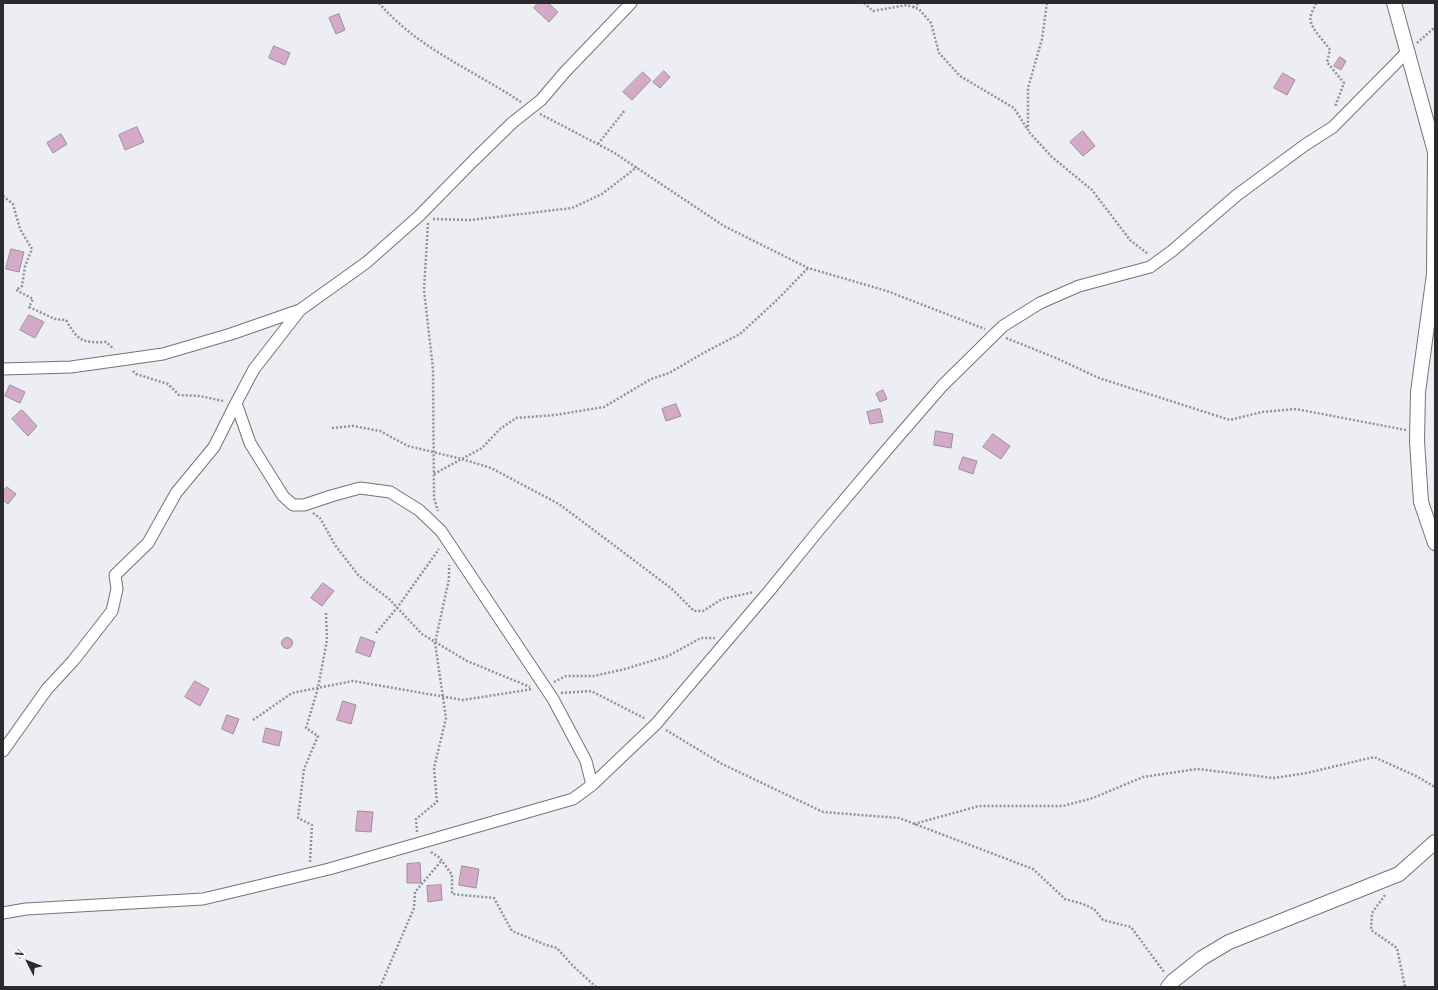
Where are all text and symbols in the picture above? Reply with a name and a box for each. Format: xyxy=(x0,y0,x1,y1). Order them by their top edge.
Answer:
north arrow xyxy=(8,942,48,982)
text: N xyxy=(10,946,27,962)

